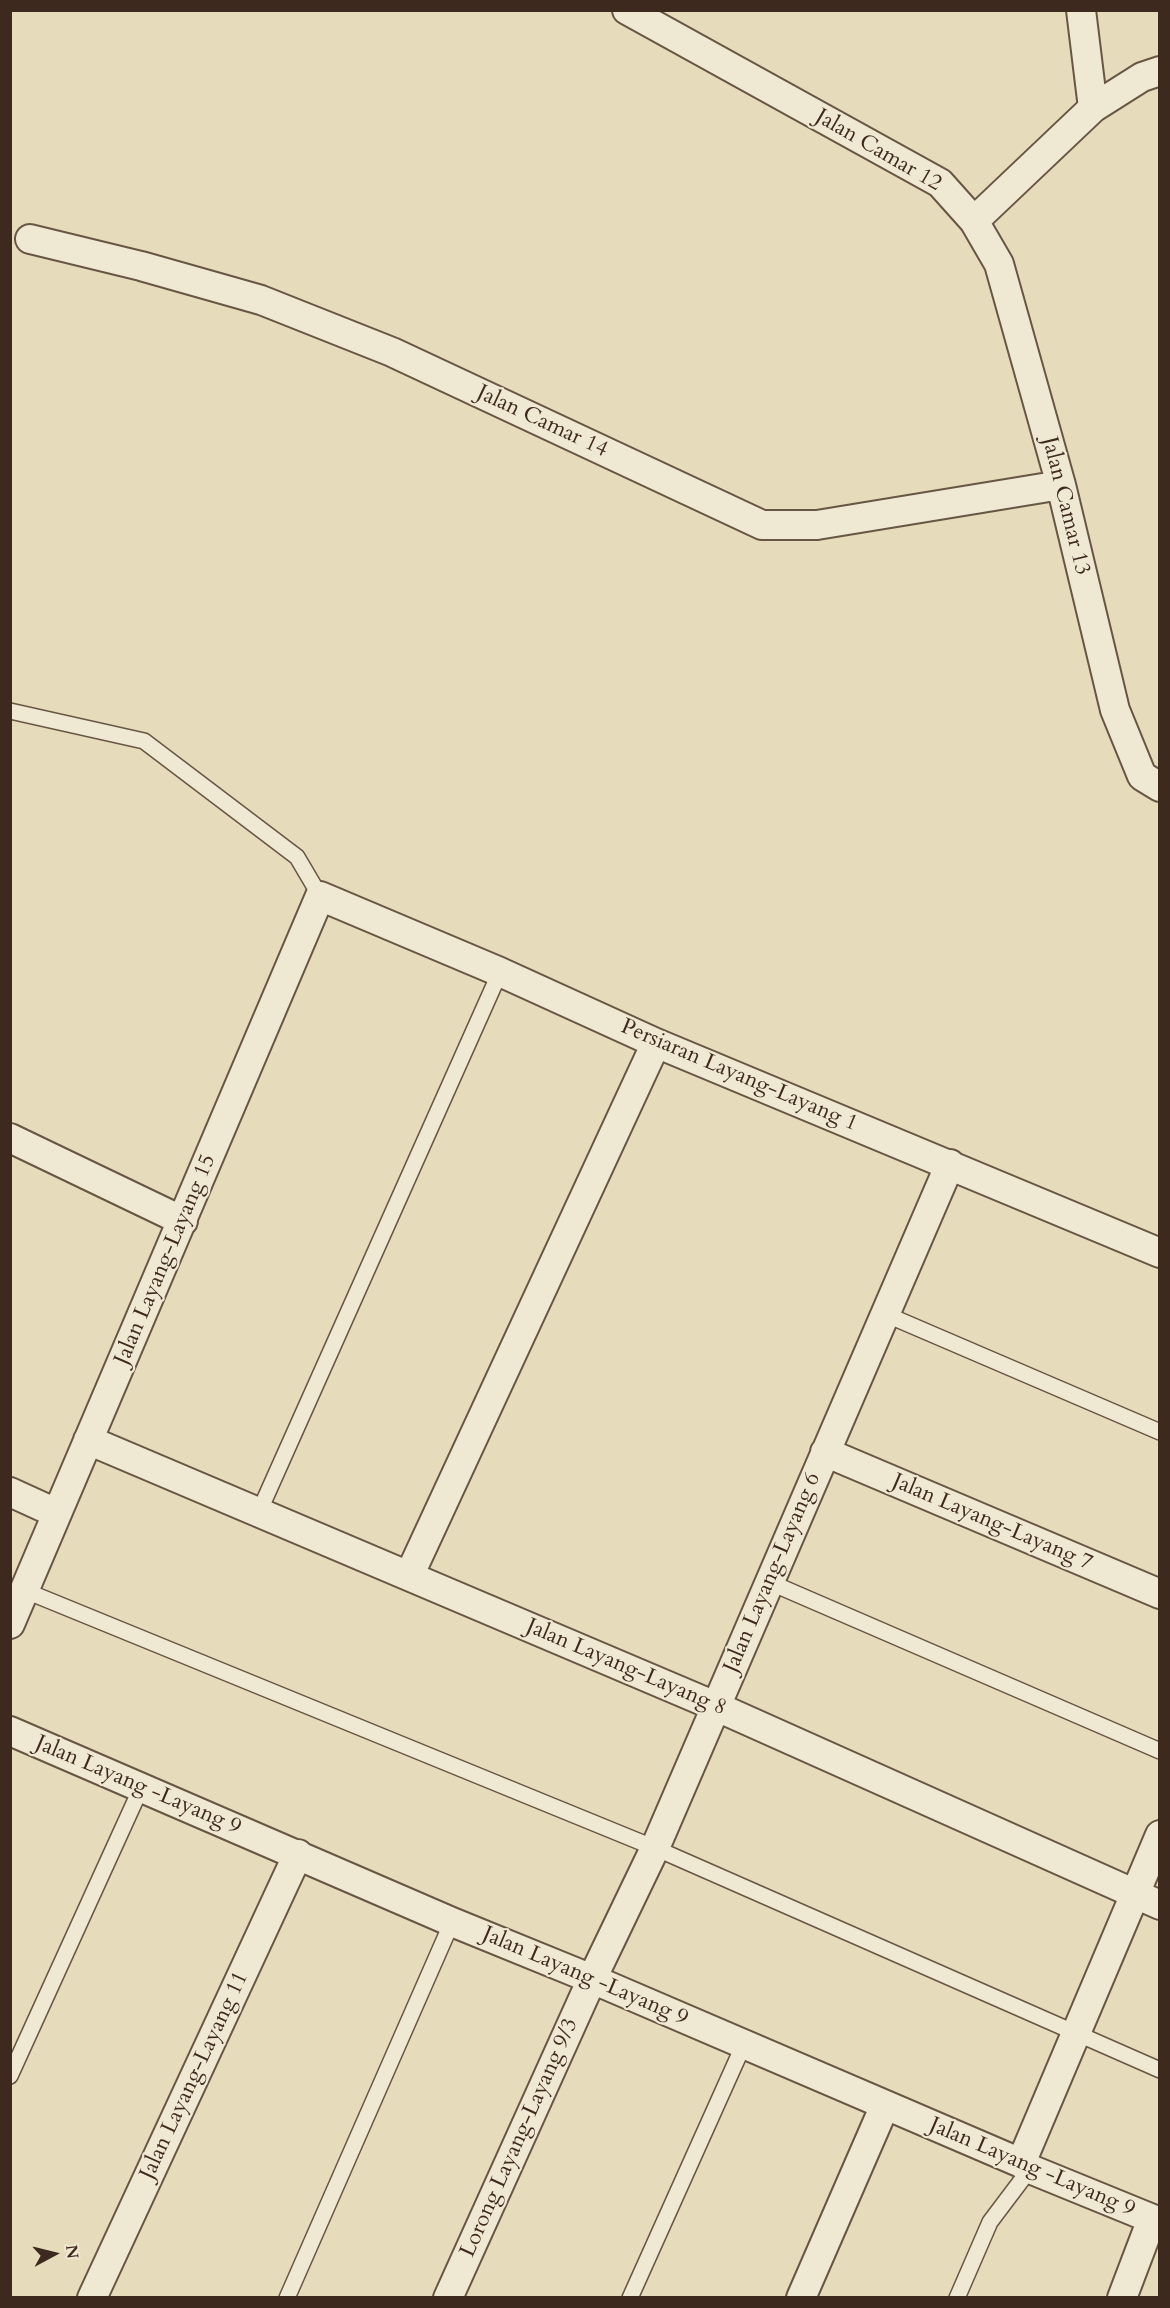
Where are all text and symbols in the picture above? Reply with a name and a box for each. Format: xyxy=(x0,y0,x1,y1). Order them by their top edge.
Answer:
street label: Jalan Camar 12 xyxy=(810,104,946,198)
street label: Jalan Camar 14 xyxy=(472,380,612,464)
street label: Jalan Camar 13 xyxy=(1035,434,1095,578)
street label: Persiaran Layang-Layang 1 xyxy=(617,1014,861,1138)
street label: Jalan Layang-Layang 15 xyxy=(110,1151,222,1369)
street label: Jalan Layang-Layang 6 xyxy=(719,1469,827,1677)
street label: Jalan Layang-Layang 7 xyxy=(888,1469,1096,1577)
street label: Jalan Layang-Layang 8 xyxy=(522,1614,730,1722)
street label: Jalan Layang -Layang 9 xyxy=(31,1731,245,1841)
street label: Jalan Layang -Layang 9 xyxy=(478,1922,692,2032)
street label: Jalan Layang-Layang 11 xyxy=(135,1968,255,2184)
street label: Lorong Layang-Layang 9/3 xyxy=(455,2014,585,2262)
street label: Jalan Layang -Layang 9 xyxy=(925,2113,1139,2223)
north arrow xyxy=(24,2224,84,2284)
text: N xyxy=(60,2244,84,2260)

